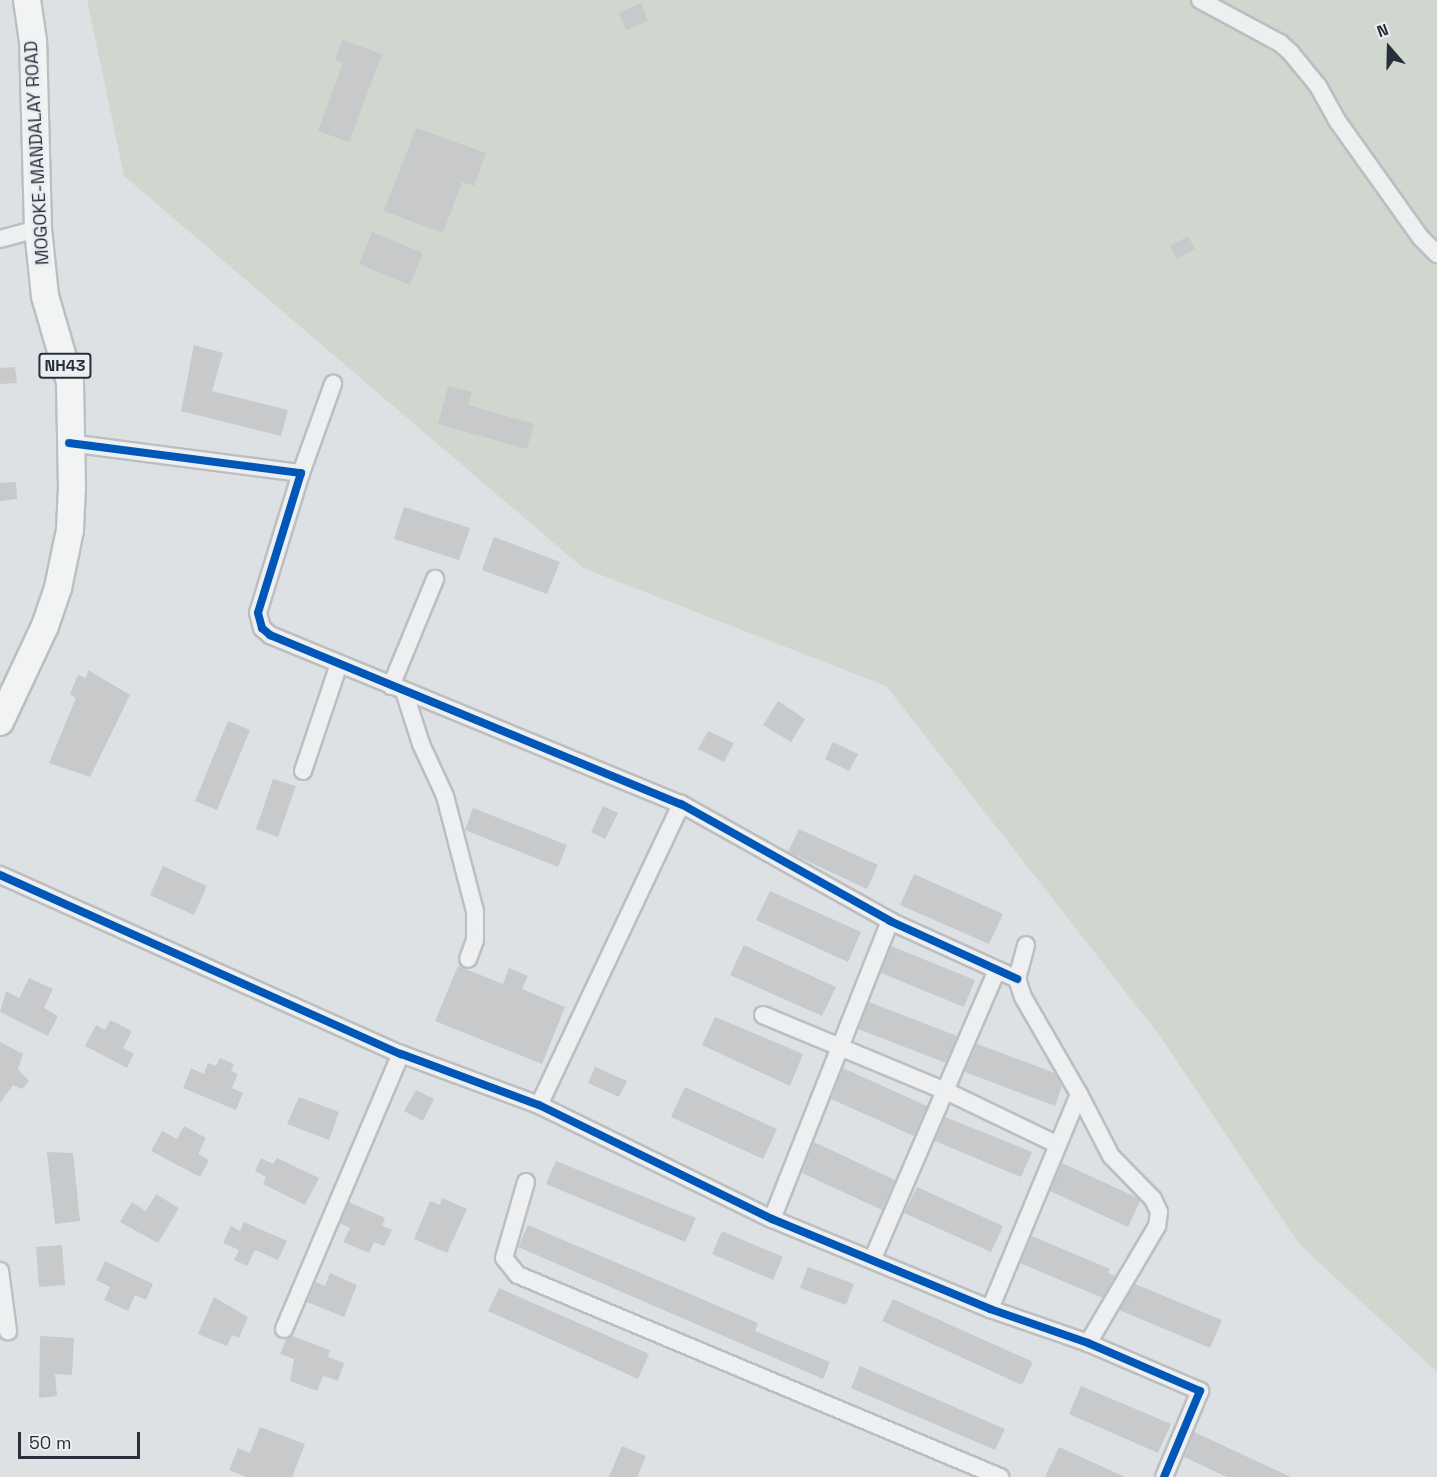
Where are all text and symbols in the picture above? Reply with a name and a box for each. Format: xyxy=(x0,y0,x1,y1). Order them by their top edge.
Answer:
north arrow xyxy=(1359,18,1419,78)
text: N xyxy=(1374,19,1391,42)
street label: MOGOKE-MANDALAY ROAD xyxy=(20,40,54,266)
road number: NH43 xyxy=(38,353,92,379)
scale bar xyxy=(21,1420,142,1458)
text: 50 m xyxy=(29,1431,71,1454)

